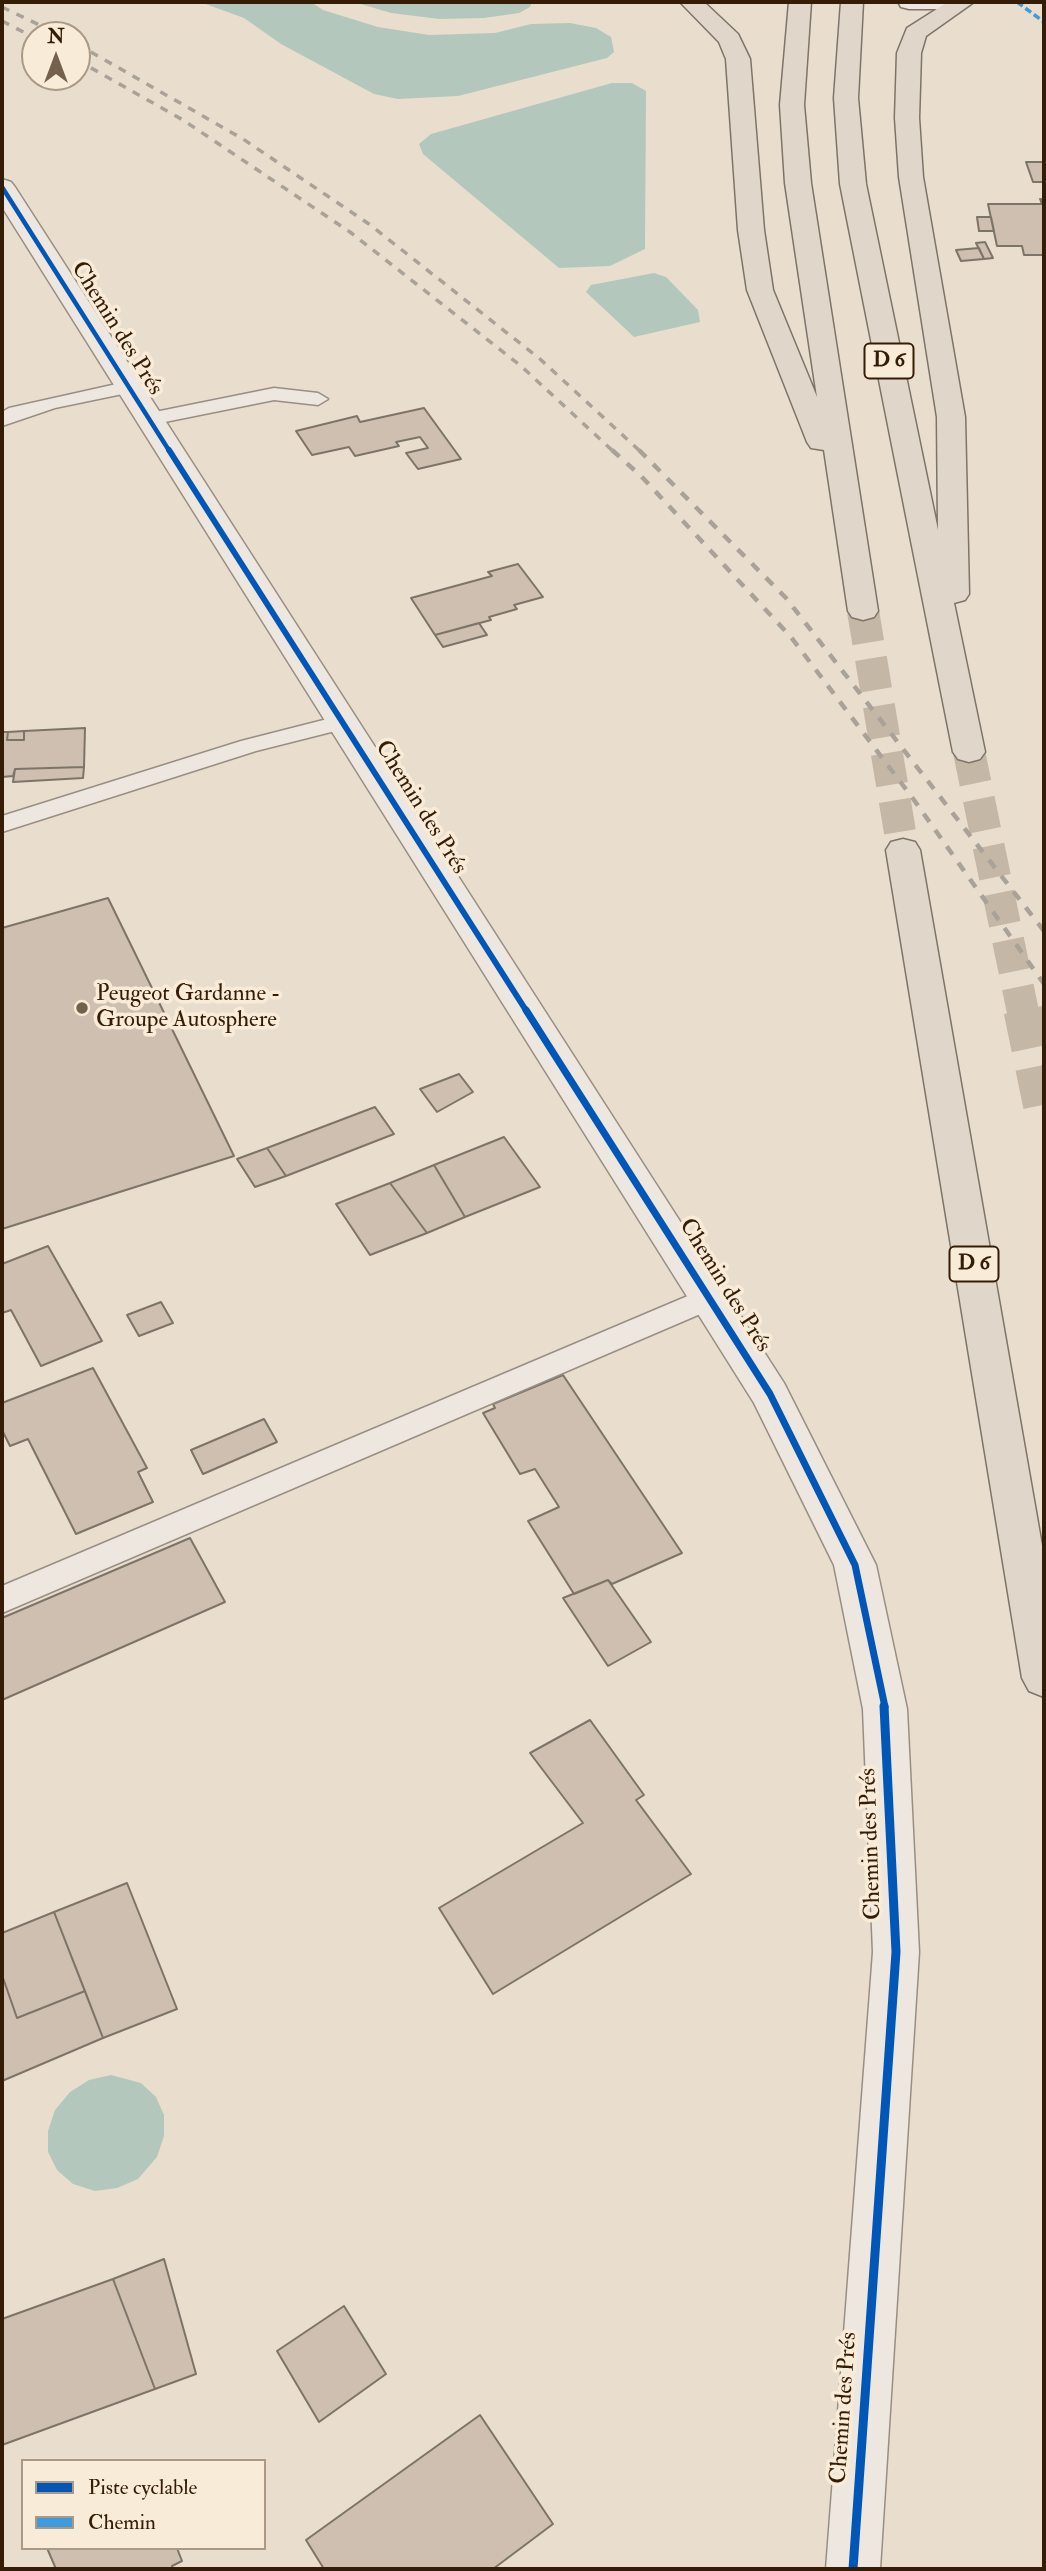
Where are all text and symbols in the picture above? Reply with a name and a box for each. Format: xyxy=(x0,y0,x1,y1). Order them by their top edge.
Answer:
north arrow xyxy=(21,21,91,91)
text: N xyxy=(47,25,65,49)
street label: Chemin des Prés xyxy=(64,257,168,401)
road number: D 6 xyxy=(864,344,914,378)
street label: Chemin des Prés xyxy=(368,736,472,880)
place label: Peugeot Gardanne - Groupe Autosphere xyxy=(96,981,281,1035)
marker: Peugeot Gardanne - Groupe Autosphere xyxy=(74,1000,90,1016)
street label: Chemin des Prés xyxy=(672,1214,776,1358)
road number: D 6 xyxy=(950,1246,998,1282)
street label: Chemin des Prés xyxy=(856,1768,888,1920)
street label: Chemin des Prés xyxy=(826,2331,864,2485)
legend xyxy=(21,2459,266,2550)
text: Piste cyclable xyxy=(88,2474,197,2501)
text: Chemin xyxy=(88,2509,156,2536)

